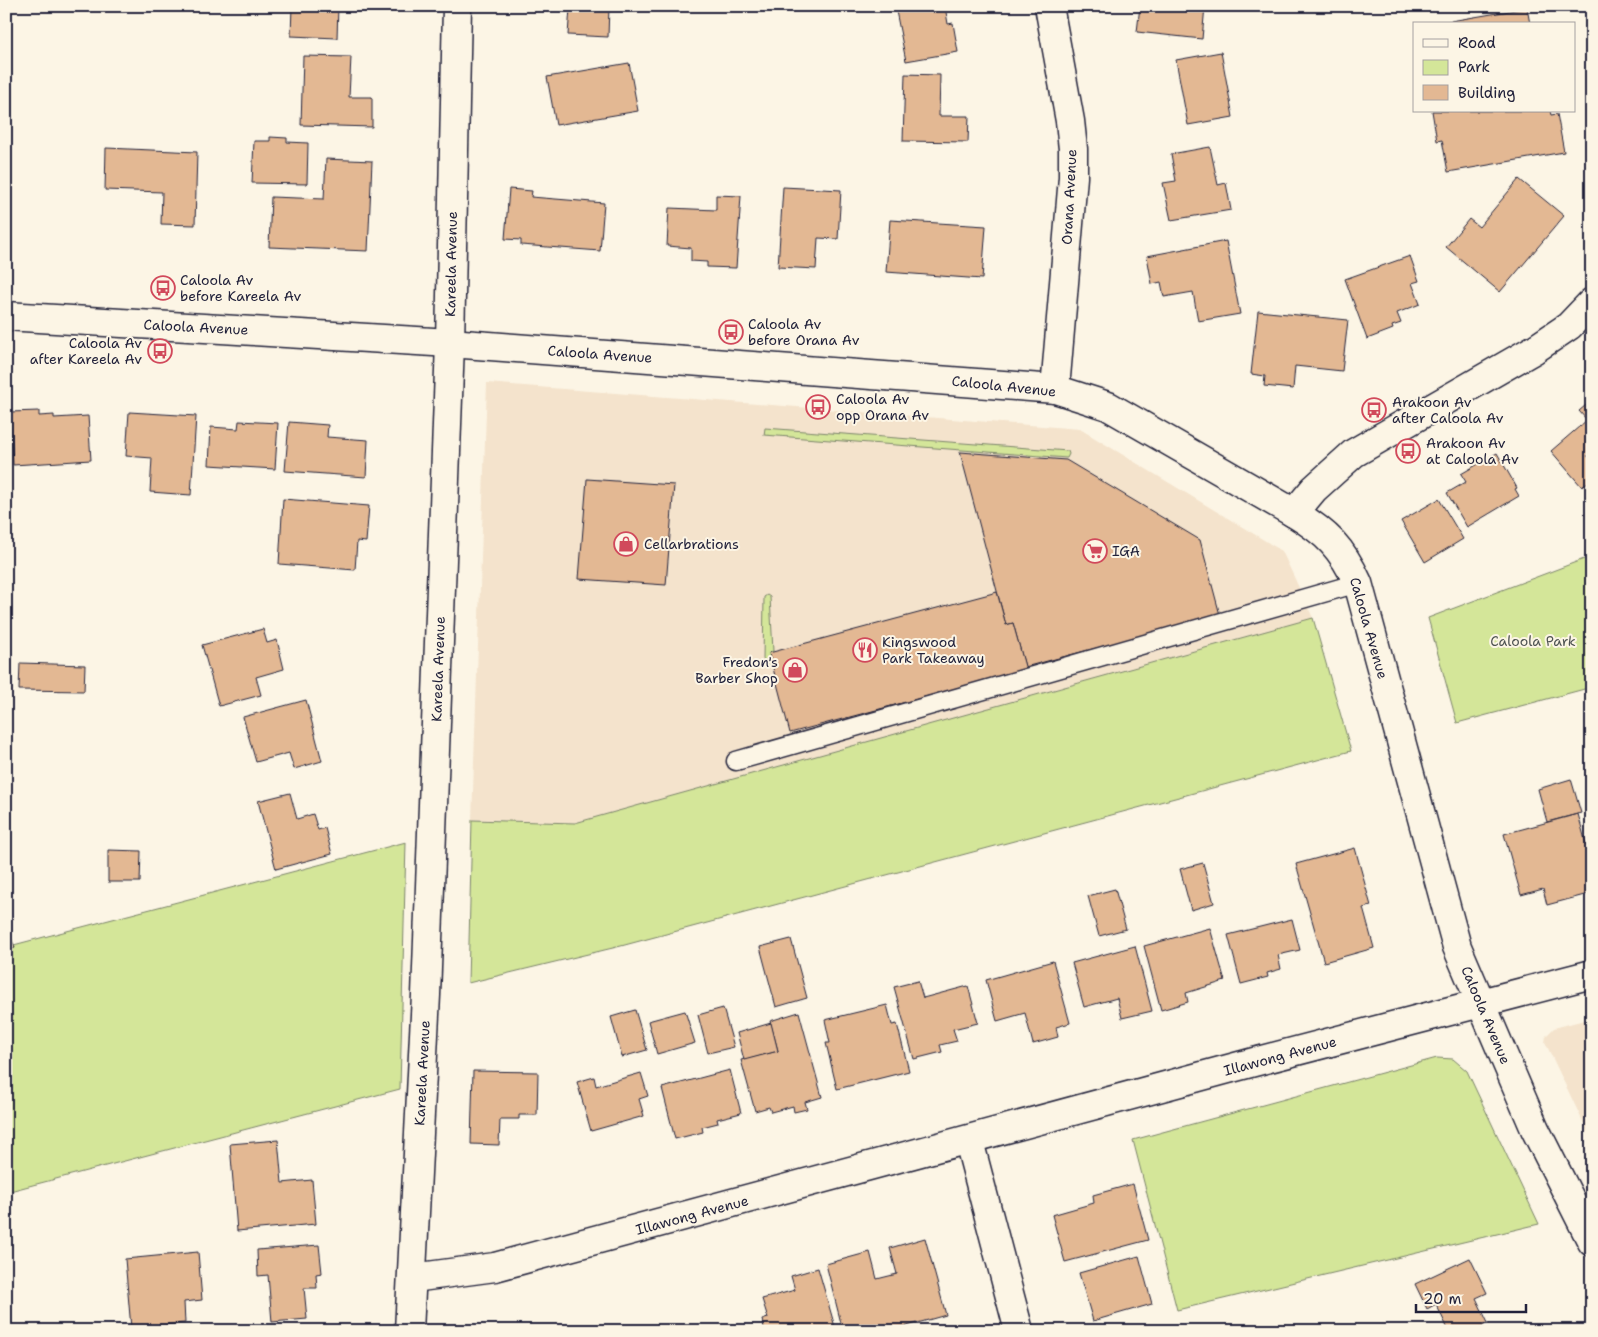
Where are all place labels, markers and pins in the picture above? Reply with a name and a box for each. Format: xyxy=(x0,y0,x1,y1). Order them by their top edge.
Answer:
place label: Caloola Av before Kareela Av xyxy=(180,271,302,305)
bus stop icon: Caloola Av before Kareela Av xyxy=(150,275,176,301)
place label: Caloola Av before Orana Av xyxy=(748,315,860,349)
bus stop icon: Caloola Av before Orana Av xyxy=(718,319,744,345)
place label: Caloola Av after Kareela Av xyxy=(30,334,142,368)
bus stop icon: Caloola Av after Kareela Av xyxy=(147,338,173,364)
place label: Caloola Av opp Orana Av xyxy=(836,390,929,424)
place label: Arakoon Av after Caloola Av xyxy=(1392,393,1504,427)
bus stop icon: Caloola Av opp Orana Av xyxy=(805,394,831,420)
bus stop icon: Arakoon Av after Caloola Av xyxy=(1361,397,1387,423)
place label: Arakoon Av at Caloola Av xyxy=(1426,434,1519,468)
bus stop icon: Arakoon Av at Caloola Av xyxy=(1395,438,1421,464)
shop icon: Cellarbrations xyxy=(613,531,639,557)
place label: Cellarbrations xyxy=(644,535,739,553)
supermarket icon: IGA xyxy=(1082,538,1108,564)
place label: IGA xyxy=(1112,542,1140,560)
place label: Kingswood Park Takeaway xyxy=(882,633,985,667)
restaurant icon: Kingswood Park Takeaway xyxy=(852,637,878,663)
place label: Fredon's Barber Shop xyxy=(695,653,778,687)
shop icon: Fredon's Barber Shop xyxy=(782,657,808,683)

